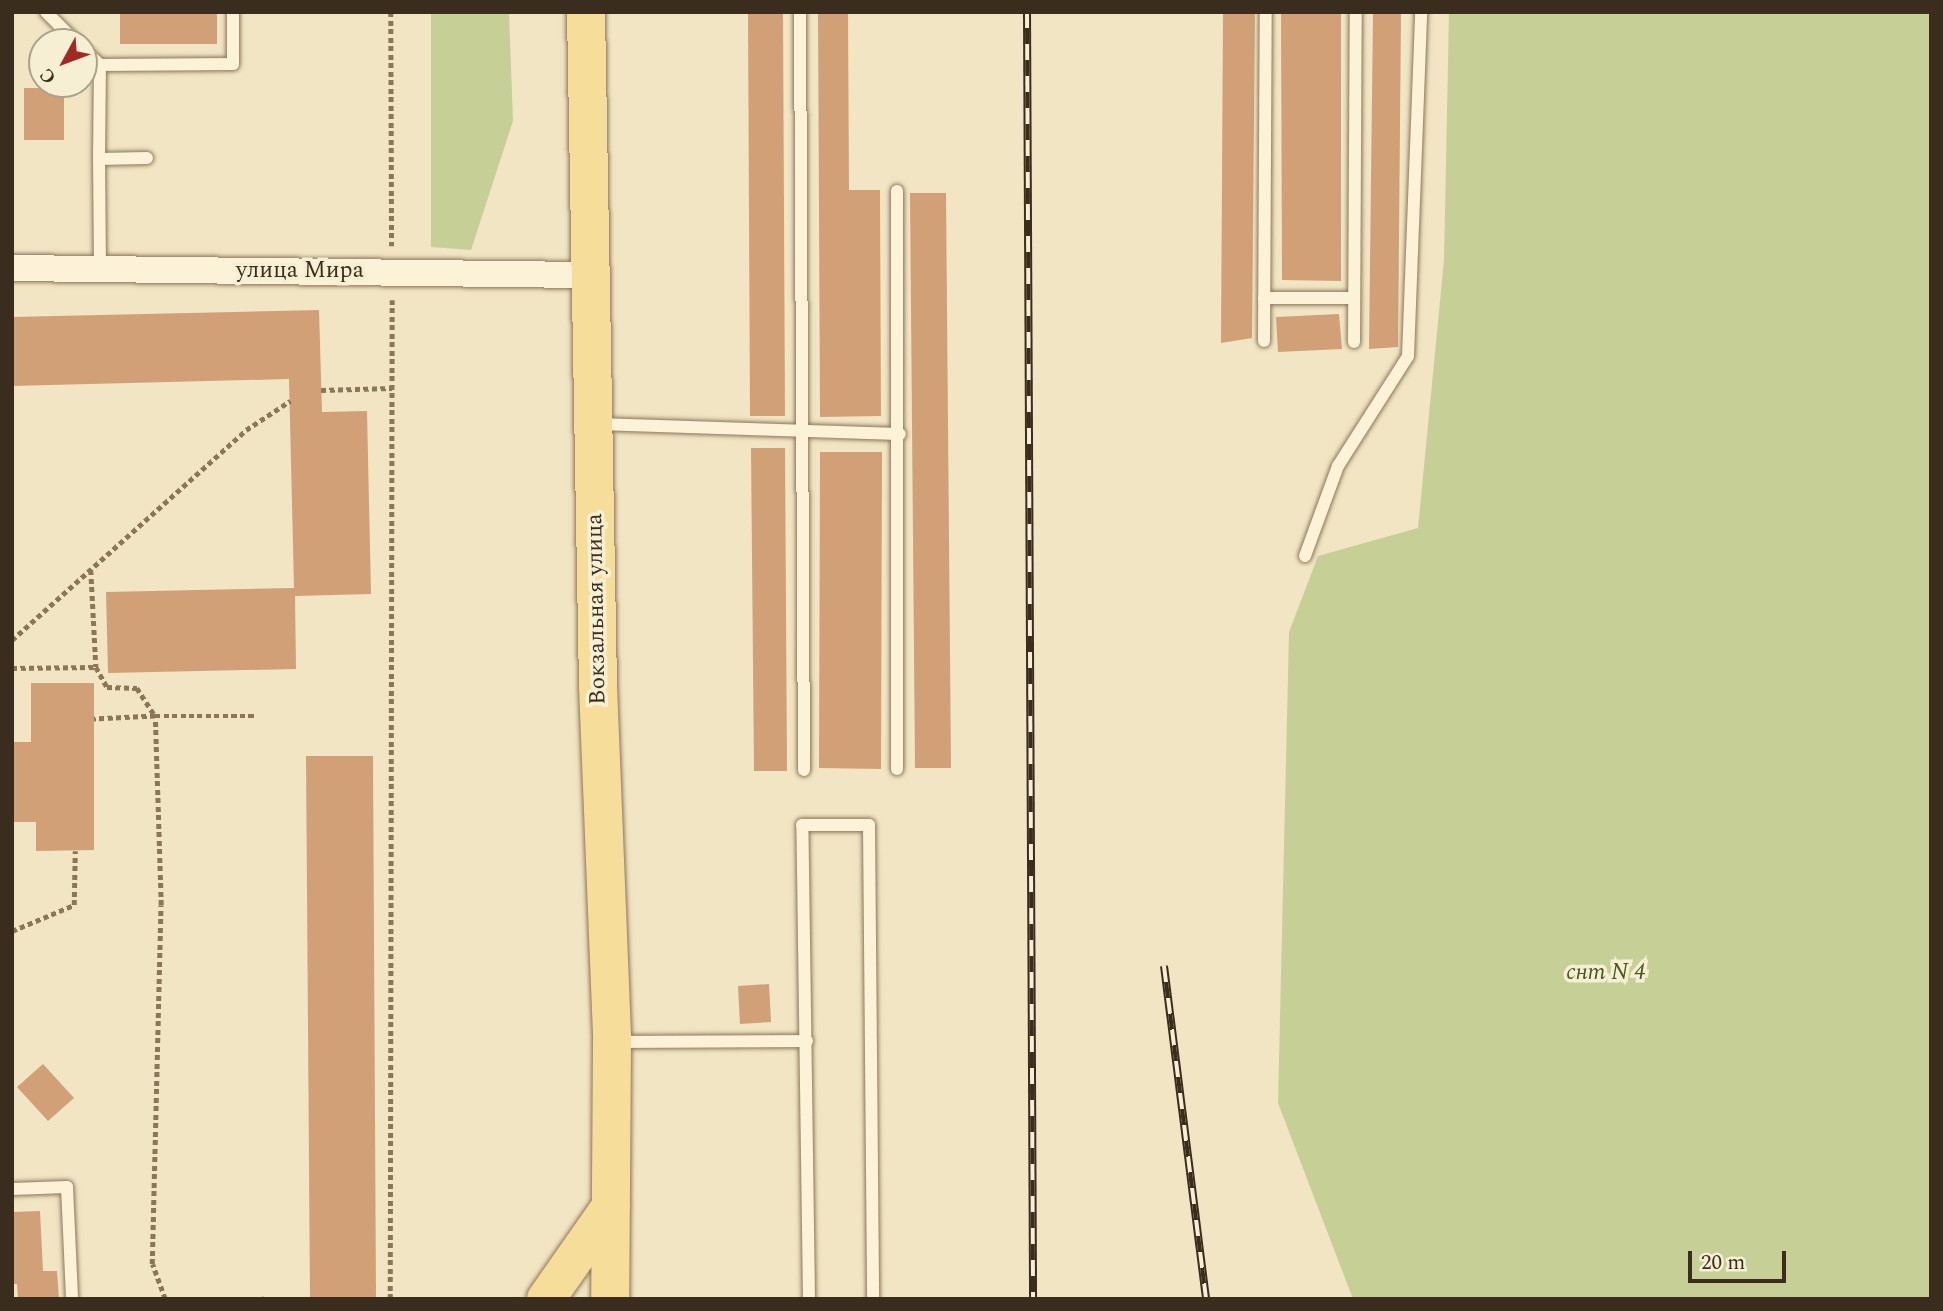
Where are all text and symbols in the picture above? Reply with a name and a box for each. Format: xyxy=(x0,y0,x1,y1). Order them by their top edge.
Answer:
north arrow xyxy=(28,28,98,98)
text: С xyxy=(33,61,64,90)
street label: улица Мира xyxy=(236,257,364,285)
street label: Вокзальная улица xyxy=(582,513,612,705)
park label: снт N 4 xyxy=(1566,959,1646,987)
scale bar xyxy=(1691,1238,1789,1282)
text: 20 m xyxy=(1701,1247,1745,1279)

